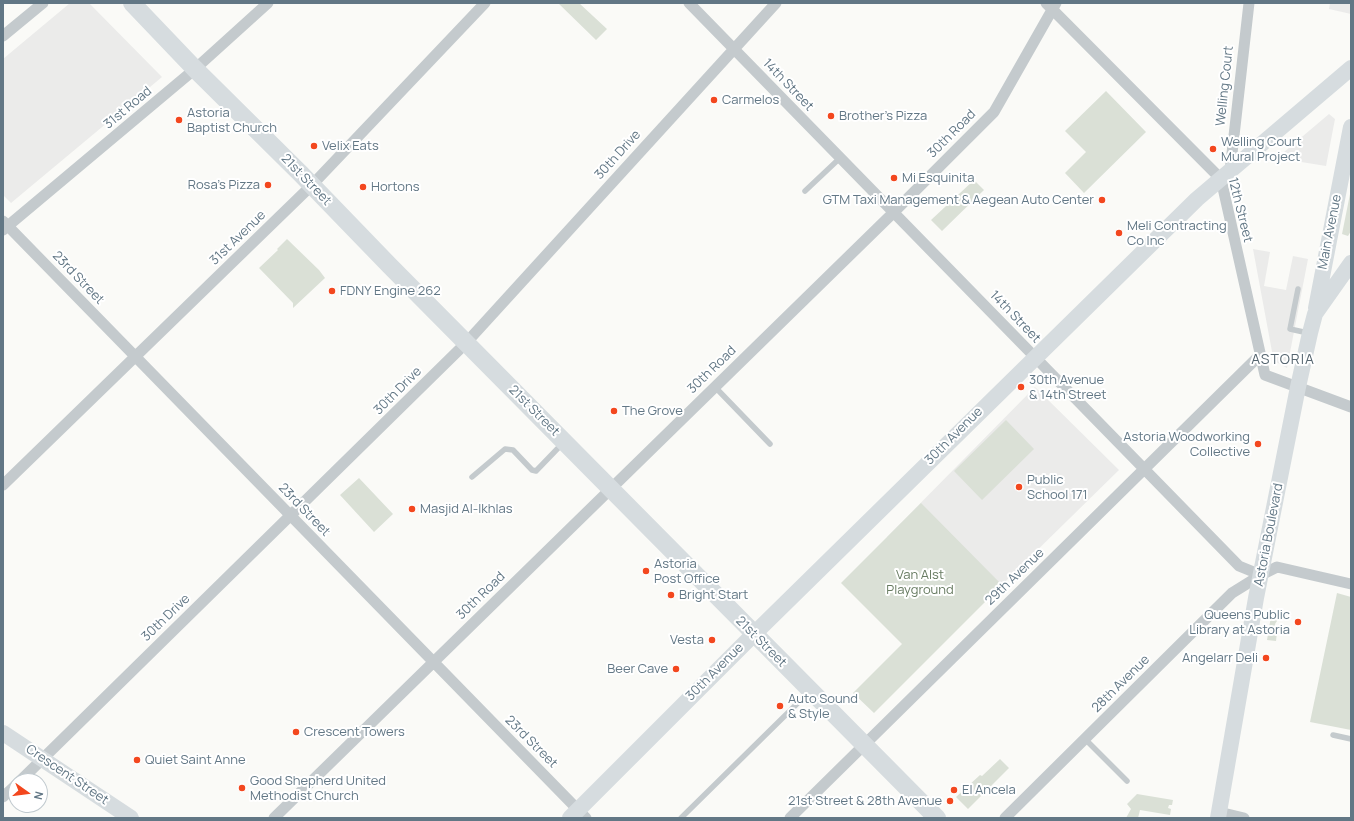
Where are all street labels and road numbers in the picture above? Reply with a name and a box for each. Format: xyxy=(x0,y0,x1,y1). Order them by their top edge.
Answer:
street label: Welling Court xyxy=(1213,45,1237,127)
street label: 14th Street xyxy=(759,56,817,114)
street label: 31st Road xyxy=(101,83,155,133)
street label: 30th Road xyxy=(925,107,979,161)
street label: 30th Drive xyxy=(592,127,644,183)
street label: 21st Street xyxy=(278,151,334,209)
street label: 12th Street xyxy=(1224,176,1256,244)
street label: Main Avenue xyxy=(1315,193,1345,271)
street label: 31st Avenue xyxy=(207,208,269,268)
street label: 23rd Street xyxy=(49,248,107,308)
street label: 14th Street xyxy=(986,288,1044,346)
street label: 30th Road xyxy=(684,343,740,397)
street label: 30th Drive xyxy=(371,364,425,418)
street label: 21st Street xyxy=(505,382,563,440)
street label: 30th Avenue xyxy=(922,404,986,468)
street label: 23rd Street xyxy=(275,480,333,540)
street label: Astoria Boulevard xyxy=(1251,482,1287,588)
street label: 29th Avenue xyxy=(982,545,1048,609)
street label: 30th Road xyxy=(453,569,509,623)
street label: 30th Drive xyxy=(139,591,193,645)
street label: 21st Street xyxy=(732,613,790,671)
street label: 30th Avenue xyxy=(683,640,747,704)
street label: 28th Avenue xyxy=(1089,652,1153,716)
street label: 23rd Street xyxy=(502,713,560,771)
street label: Crescent Street xyxy=(23,742,111,808)

